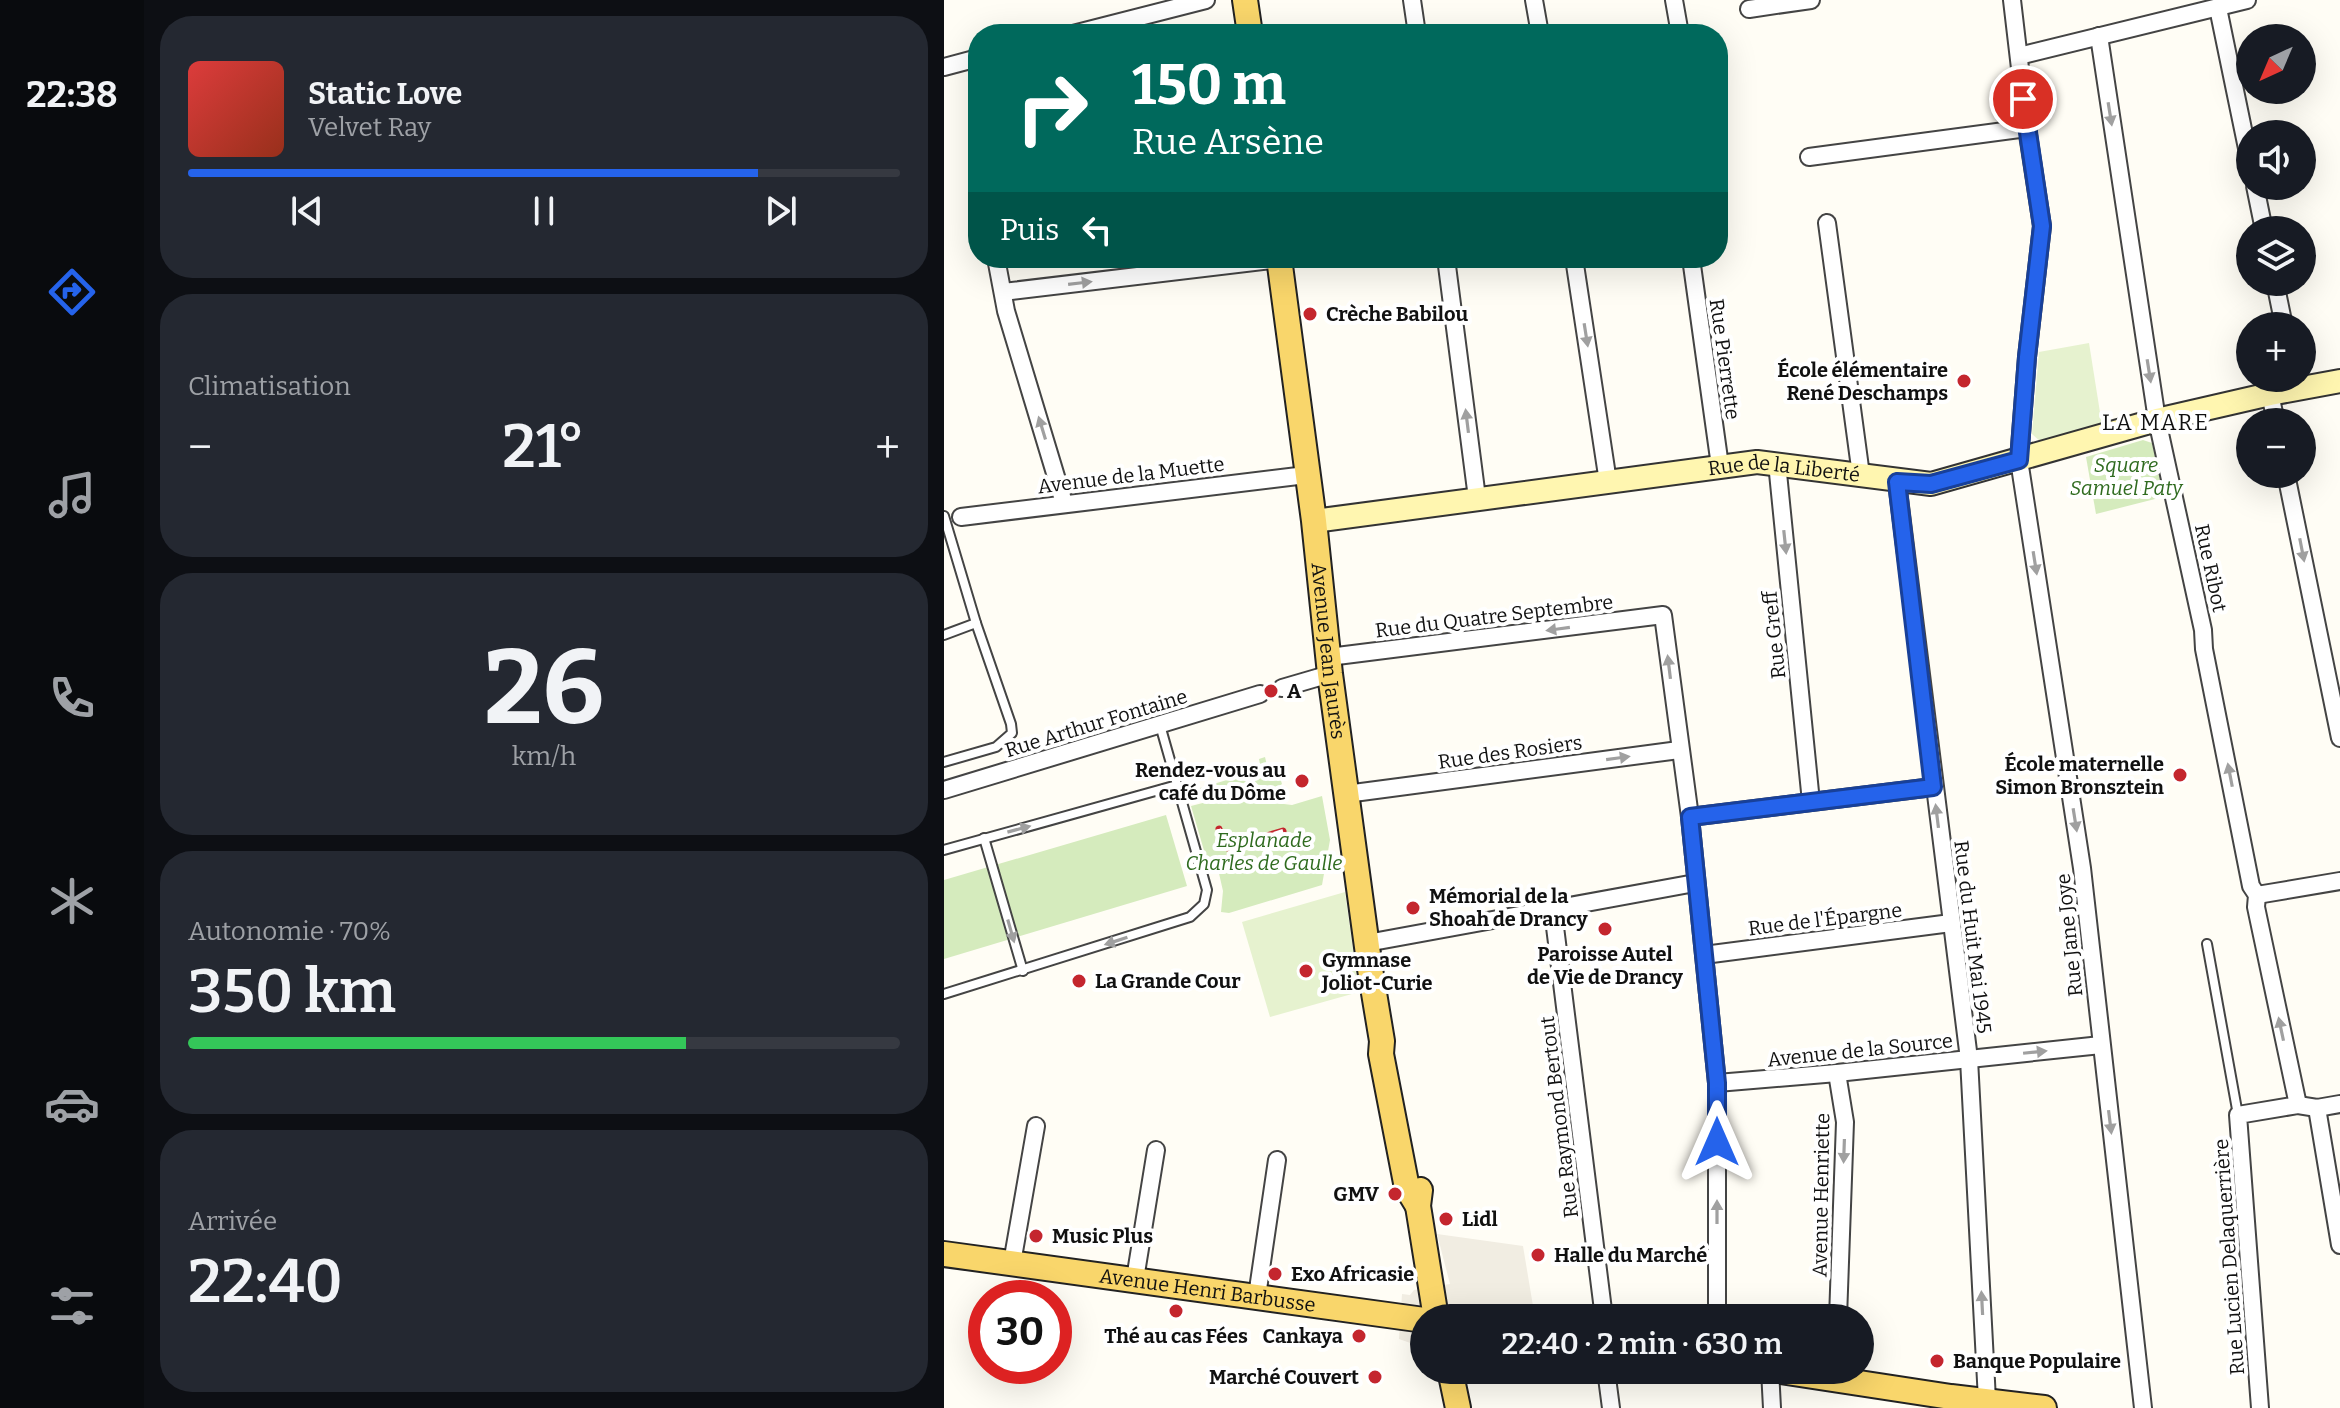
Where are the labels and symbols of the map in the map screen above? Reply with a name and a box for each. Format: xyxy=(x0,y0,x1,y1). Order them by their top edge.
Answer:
north arrow xyxy=(2236,24,2316,104)
pin xyxy=(1989,65,2057,133)
one-way arrow xyxy=(2104,101,2117,126)
one-way arrow xyxy=(1068,276,1093,289)
street label: Rue Pierrette xyxy=(1705,297,1745,421)
place label: Crèche Babilou xyxy=(1326,302,1469,326)
marker: Crèche Babilou xyxy=(1301,305,1319,323)
one-way arrow xyxy=(1580,323,1592,348)
place label: École élémentaire René Deschamps xyxy=(1777,357,1948,405)
one-way arrow xyxy=(2143,359,2156,384)
marker: École élémentaire René Deschamps xyxy=(1955,372,1973,390)
one-way arrow xyxy=(1460,408,1473,433)
district label: LA MARE xyxy=(2102,409,2210,436)
one-way arrow xyxy=(1035,416,1048,440)
street label: Rue de la Liberté xyxy=(1706,450,1862,487)
street label: Avenue de la Muette xyxy=(1036,452,1226,498)
park label: Square Samuel Paty xyxy=(2070,453,2184,500)
street label: Rue Ribot xyxy=(2190,522,2232,614)
one-way arrow xyxy=(1778,530,1791,555)
one-way arrow xyxy=(2296,538,2309,563)
one-way arrow xyxy=(2029,551,2042,576)
street label: Avenue Jean Jaurès xyxy=(1306,561,1351,741)
street label: Rue du Quatre Septembre xyxy=(1374,589,1614,643)
street label: Rue Greff xyxy=(1757,589,1791,680)
one-way arrow xyxy=(1545,623,1570,636)
one-way arrow xyxy=(1662,654,1675,679)
place label: A xyxy=(1287,679,1302,703)
marker: A xyxy=(1262,682,1280,700)
street label: Rue Arthur Fontaine xyxy=(1002,684,1190,762)
street label: Rue des Rosiers xyxy=(1436,730,1584,774)
one-way arrow xyxy=(1606,751,1631,764)
place label: École maternelle Simon Bronsztein xyxy=(1995,751,2164,799)
place label: Rendez-vous au café du Dôme xyxy=(1135,758,1286,805)
one-way arrow xyxy=(2223,762,2235,787)
marker: École maternelle Simon Bronsztein xyxy=(2171,766,2189,784)
marker: Rendez-vous au café du Dôme xyxy=(1293,772,1311,790)
one-way arrow xyxy=(1930,803,1943,828)
one-way arrow xyxy=(2069,808,2082,833)
one-way arrow xyxy=(1007,822,1032,834)
park label: Esplanade Charles de Gaulle xyxy=(1186,828,1342,875)
street label: Rue du Huit Mai 1945 xyxy=(1949,839,1997,1035)
street label: Rue Jane Joye xyxy=(2051,872,2087,998)
place label: Mémorial de la Shoah de Drancy xyxy=(1429,884,1588,931)
street label: Rue de l'Épargne xyxy=(1747,898,1903,940)
marker: Mémorial de la Shoah de Drancy xyxy=(1404,899,1422,917)
one-way arrow xyxy=(1005,920,1018,944)
marker: Paroisse Autel de Vie de Drancy xyxy=(1596,920,1614,938)
one-way arrow xyxy=(1103,935,1127,948)
place label: Paroisse Autel de Vie de Drancy xyxy=(1527,942,1684,989)
place label: Gymnase Joliot-Curie xyxy=(1321,948,1433,995)
marker: Gymnase Joliot-Curie xyxy=(1297,962,1315,980)
place label: La Grande Cour xyxy=(1095,969,1241,993)
marker: La Grande Cour xyxy=(1070,972,1088,990)
street label: Rue Raymond Bertout xyxy=(1535,1015,1583,1219)
one-way arrow xyxy=(2274,1016,2287,1041)
street label: Avenue de la Source xyxy=(1766,1028,1954,1072)
one-way arrow xyxy=(2023,1045,2048,1058)
position arrow xyxy=(1675,1100,1759,1184)
one-way arrow xyxy=(2104,1110,2117,1135)
street label: Avenue Henriette xyxy=(1808,1113,1834,1277)
street label: Rue Lucien Delaquerrière xyxy=(2209,1138,2249,1376)
one-way arrow xyxy=(1838,1139,1851,1164)
place label: GMV xyxy=(1333,1182,1380,1206)
marker: GMV xyxy=(1386,1185,1404,1203)
one-way arrow xyxy=(1711,1199,1723,1224)
place label: Lidl xyxy=(1462,1207,1498,1231)
marker: Lidl xyxy=(1437,1210,1455,1228)
place label: Music Plus xyxy=(1052,1224,1153,1248)
marker: Music Plus xyxy=(1027,1227,1045,1245)
place label: Halle du Marché xyxy=(1554,1243,1707,1267)
marker: Halle du Marché xyxy=(1529,1246,1547,1264)
place label: Exo Africasie xyxy=(1291,1262,1414,1286)
street label: Avenue Henri Barbusse xyxy=(1098,1263,1317,1317)
marker: Exo Africasie xyxy=(1266,1265,1284,1283)
speed limit sign: 30 xyxy=(968,1280,1072,1384)
one-way arrow xyxy=(1975,1290,1988,1315)
marker: Thé au cas Fées xyxy=(1167,1302,1185,1320)
place label: Thé au cas Fées xyxy=(1104,1324,1248,1348)
place label: Cankaya xyxy=(1263,1324,1343,1348)
marker: Cankaya xyxy=(1350,1327,1368,1345)
place label: Banque Populaire xyxy=(1953,1349,2121,1373)
marker: Banque Populaire xyxy=(1928,1352,1946,1370)
place label: Marché Couvert xyxy=(1209,1365,1359,1389)
marker: Marché Couvert xyxy=(1366,1368,1384,1386)

